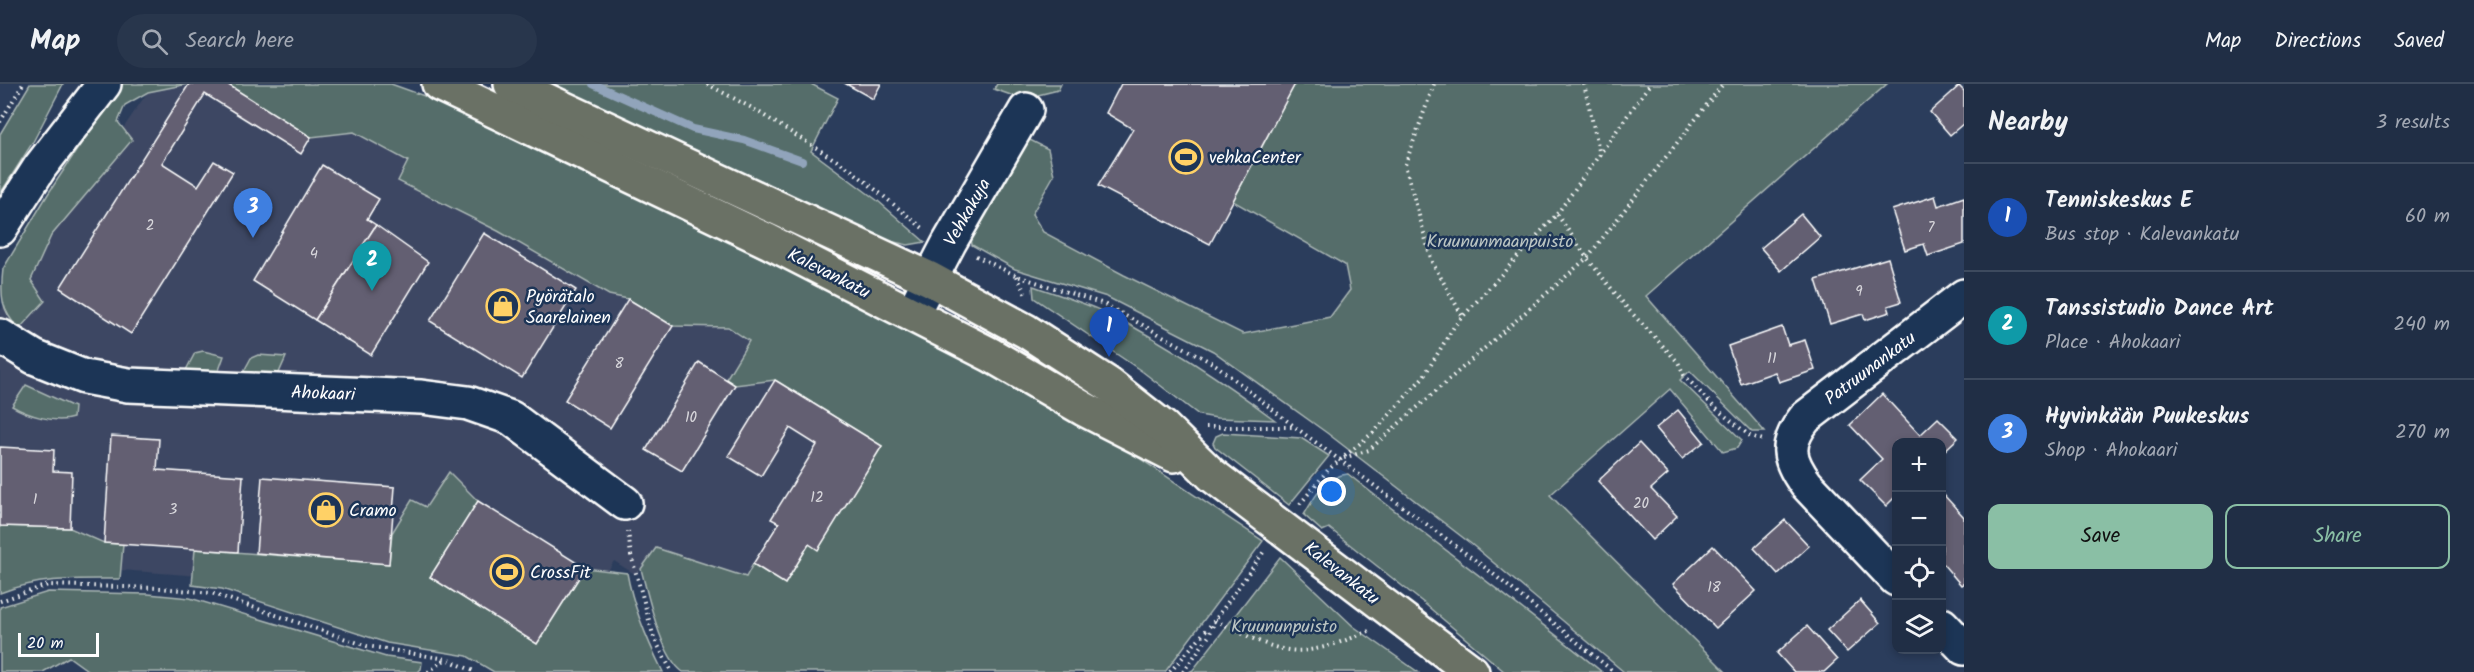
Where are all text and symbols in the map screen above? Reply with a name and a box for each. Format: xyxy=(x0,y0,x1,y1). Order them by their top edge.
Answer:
search box xyxy=(117,14,537,68)
text: Map xyxy=(30,19,81,64)
text: Search here xyxy=(186,24,294,59)
icon: search xyxy=(138,25,171,58)
text: Map xyxy=(2205,25,2241,58)
text: Directions xyxy=(2274,25,2361,58)
text: Saved xyxy=(2394,25,2444,58)
text: Nearby xyxy=(1988,102,2068,144)
text: 3 results xyxy=(2376,107,2450,139)
sports icon: vehkaCenter xyxy=(1168,139,1204,175)
place label: vehkaCenter xyxy=(1209,144,1302,173)
street label: Vehkakuja xyxy=(937,173,999,252)
text: Tenniskeskus E xyxy=(2045,184,2192,219)
pin: 3 xyxy=(234,188,272,238)
text: 1 xyxy=(2004,201,2011,233)
text: 60 m xyxy=(2405,201,2450,233)
house number: 2 xyxy=(146,214,154,238)
house number: 7 xyxy=(1928,216,1936,240)
text: Bus stop · Kalevankatu xyxy=(2045,219,2239,251)
park label: Kruununmaanpuisto xyxy=(1427,228,1573,257)
street label: Kalevankatu xyxy=(782,241,875,308)
house number: 4 xyxy=(310,242,318,266)
pin: 2 xyxy=(352,242,392,291)
house number: 9 xyxy=(1855,280,1863,304)
place label: Pyörätalo Saarelainen xyxy=(526,283,611,333)
shop icon: Pyörätalo Saarelainen xyxy=(485,288,521,324)
text: Tanssistudio Dance Art xyxy=(2045,292,2273,327)
pin: 1 xyxy=(1090,308,1128,357)
text: 2 xyxy=(2002,309,2013,341)
text: 240 m xyxy=(2393,309,2450,341)
street label: Patruunankatu xyxy=(1819,325,1923,413)
text: Place · Ahokaari xyxy=(2045,327,2180,359)
house number: 11 xyxy=(1767,347,1777,371)
house number: 8 xyxy=(614,352,624,376)
street label: Ahokaari xyxy=(290,379,356,410)
text: Hyvinkään Puukeskus xyxy=(2045,400,2249,435)
house number: 10 xyxy=(685,406,698,430)
text: 3 xyxy=(2002,417,2013,449)
text: 270 m xyxy=(2395,417,2450,449)
text: Shop · Ahokaari xyxy=(2045,435,2177,467)
map controls xyxy=(1892,438,1946,654)
button: + xyxy=(1892,438,1946,492)
your location xyxy=(1317,477,1346,506)
house number: 12 xyxy=(810,486,824,510)
house number: 1 xyxy=(33,488,38,512)
shop icon: Cramo xyxy=(308,492,344,528)
house number: 20 xyxy=(1633,492,1650,516)
button: − xyxy=(1892,492,1946,546)
place label: Cramo xyxy=(349,497,397,526)
house number: 3 xyxy=(169,498,178,522)
button: Save xyxy=(1988,504,2213,569)
button: Share xyxy=(2225,504,2450,569)
street label: Kalevankatu xyxy=(1297,535,1386,613)
button: locate xyxy=(1892,546,1946,600)
sports icon: CrossFit xyxy=(489,554,525,590)
place label: CrossFit xyxy=(530,559,592,588)
house number: 18 xyxy=(1707,576,1722,600)
button: layers xyxy=(1892,600,1946,654)
park label: Kruununpuisto xyxy=(1231,613,1337,642)
scale bar xyxy=(18,630,99,658)
text: 20 m xyxy=(27,631,63,656)

